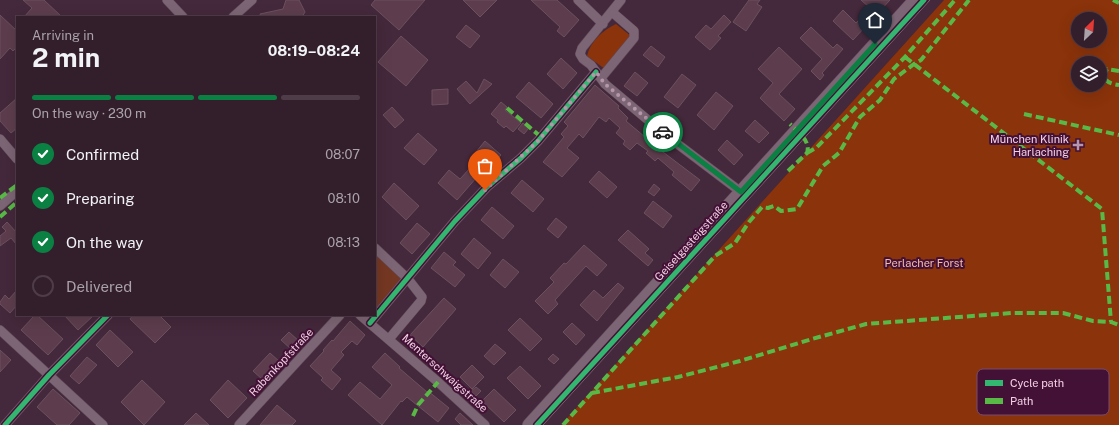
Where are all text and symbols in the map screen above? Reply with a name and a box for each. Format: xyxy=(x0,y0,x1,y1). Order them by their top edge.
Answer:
pin xyxy=(858,3,892,44)
icon: home xyxy=(864,9,886,31)
north arrow xyxy=(1071,12,1107,48)
map controls xyxy=(1071,12,1107,92)
text: Arriving in xyxy=(32,28,94,43)
text: 2 min xyxy=(32,42,100,73)
text: 08:19–08:24 xyxy=(268,42,360,59)
button: layers xyxy=(1071,56,1107,92)
text: On the way · 230 m xyxy=(32,106,146,121)
courier xyxy=(643,112,683,152)
icon: car xyxy=(652,121,674,143)
place label: München Klinik Harlaching xyxy=(990,133,1069,158)
marker: München Klinik Harlaching xyxy=(1072,139,1084,151)
icon: check xyxy=(32,143,54,165)
text: Confirmed xyxy=(66,146,139,163)
text: 08:07 xyxy=(325,147,360,162)
pin xyxy=(468,149,502,190)
icon: bag xyxy=(474,155,496,177)
icon: check xyxy=(32,187,54,209)
text: Preparing xyxy=(66,190,135,207)
text: 08:10 xyxy=(328,191,360,206)
street label: Geiselgasteigstraße xyxy=(652,199,730,283)
icon: check xyxy=(32,231,54,253)
text: On the way xyxy=(66,234,143,251)
text: 08:13 xyxy=(327,235,360,250)
park label: Perlacher Forst xyxy=(885,257,963,269)
text: Delivered xyxy=(66,278,132,295)
street label: Rabenkopfstraße xyxy=(247,326,315,398)
street label: Menterschwaigstraße xyxy=(400,331,490,415)
legend xyxy=(977,369,1109,415)
text: Cycle path xyxy=(1010,377,1064,389)
text: Path xyxy=(1010,395,1033,407)

